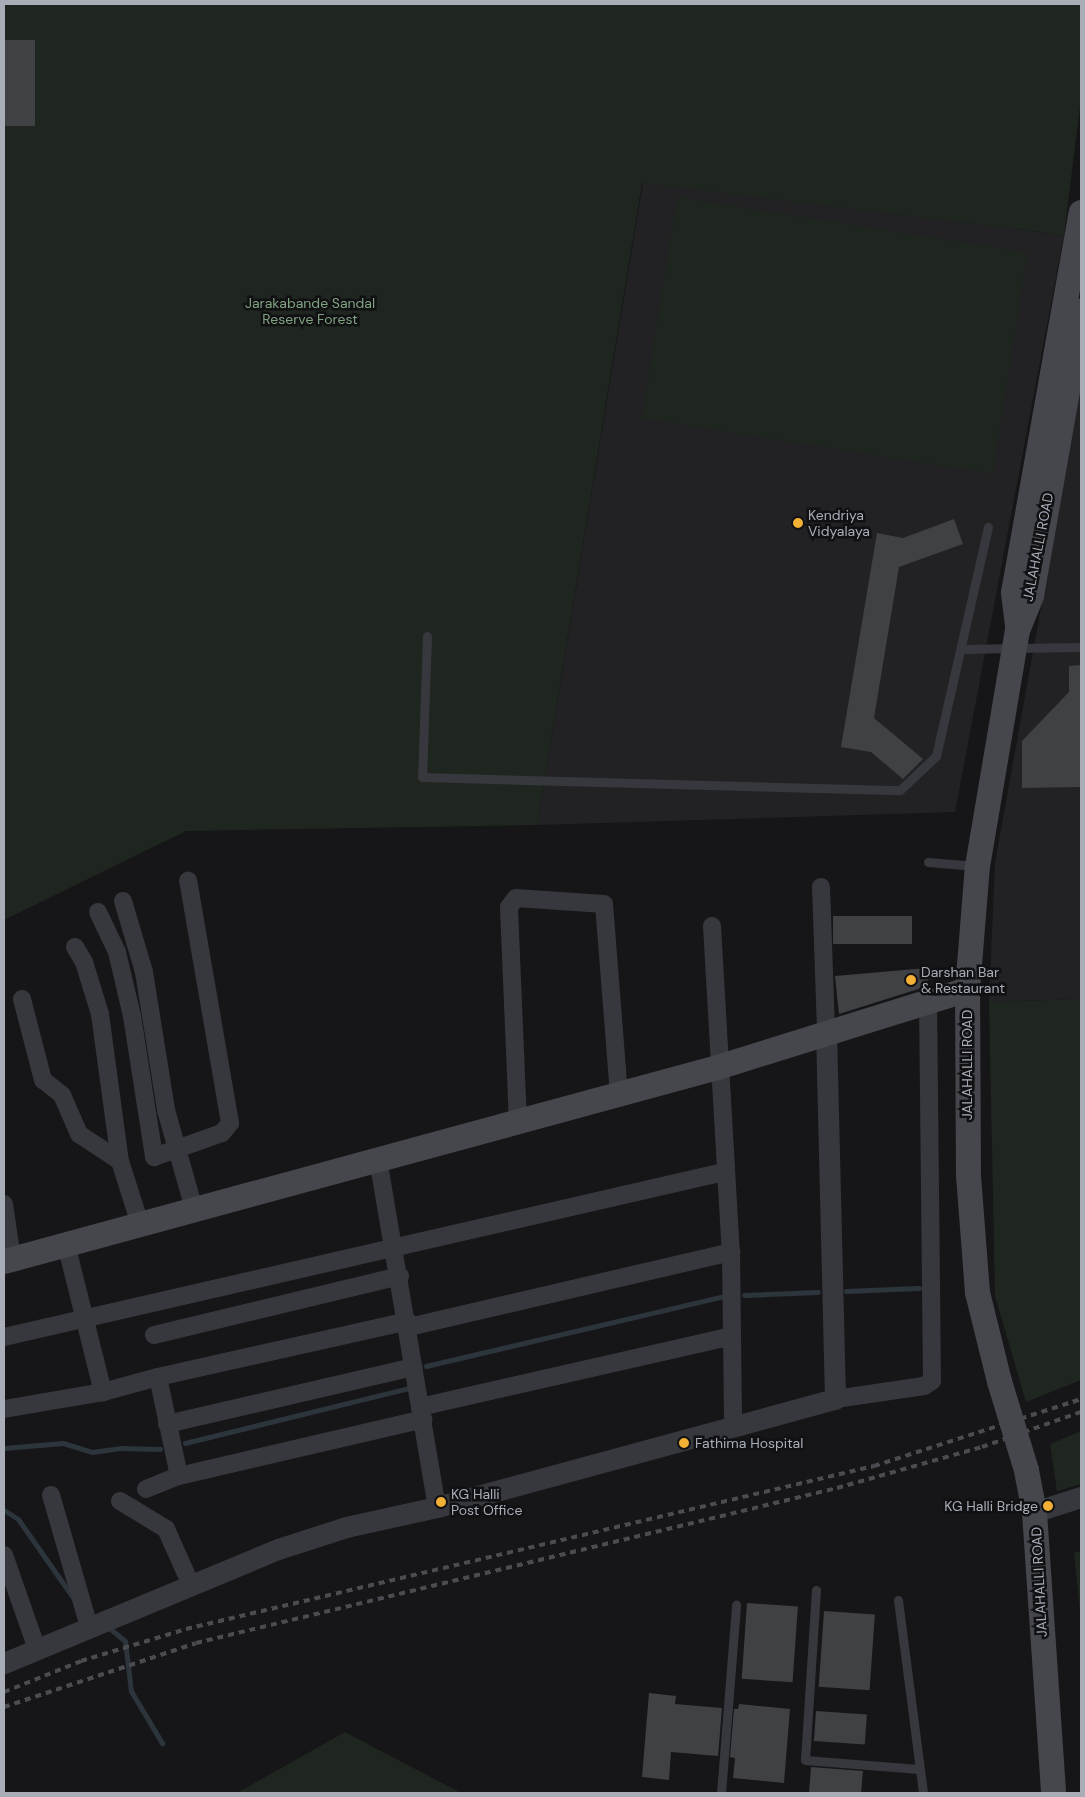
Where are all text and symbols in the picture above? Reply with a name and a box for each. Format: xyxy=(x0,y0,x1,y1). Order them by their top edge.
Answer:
park label: Jarakabande Sandal Reserve Forest xyxy=(245,295,375,328)
street label: JALAHALLI ROAD xyxy=(1019,491,1057,603)
place label: Kendriya Vidyalaya xyxy=(808,507,870,540)
marker: Kendriya Vidyalaya xyxy=(792,517,804,529)
place label: Darshan Bar & Restaurant xyxy=(921,964,1005,996)
marker: Darshan Bar & Restaurant xyxy=(905,974,917,986)
street label: JALAHALLI ROAD xyxy=(959,1010,975,1120)
place label: Fathima Hospital xyxy=(695,1435,803,1451)
marker: Fathima Hospital xyxy=(677,1436,691,1450)
place label: KG Halli Post Office xyxy=(451,1486,522,1518)
marker: KG Halli Post Office xyxy=(435,1496,447,1508)
place label: KG Halli Bridge xyxy=(944,1498,1038,1514)
marker: KG Halli Bridge xyxy=(1042,1500,1054,1512)
street label: JALAHALLI ROAD xyxy=(1028,1526,1050,1638)

